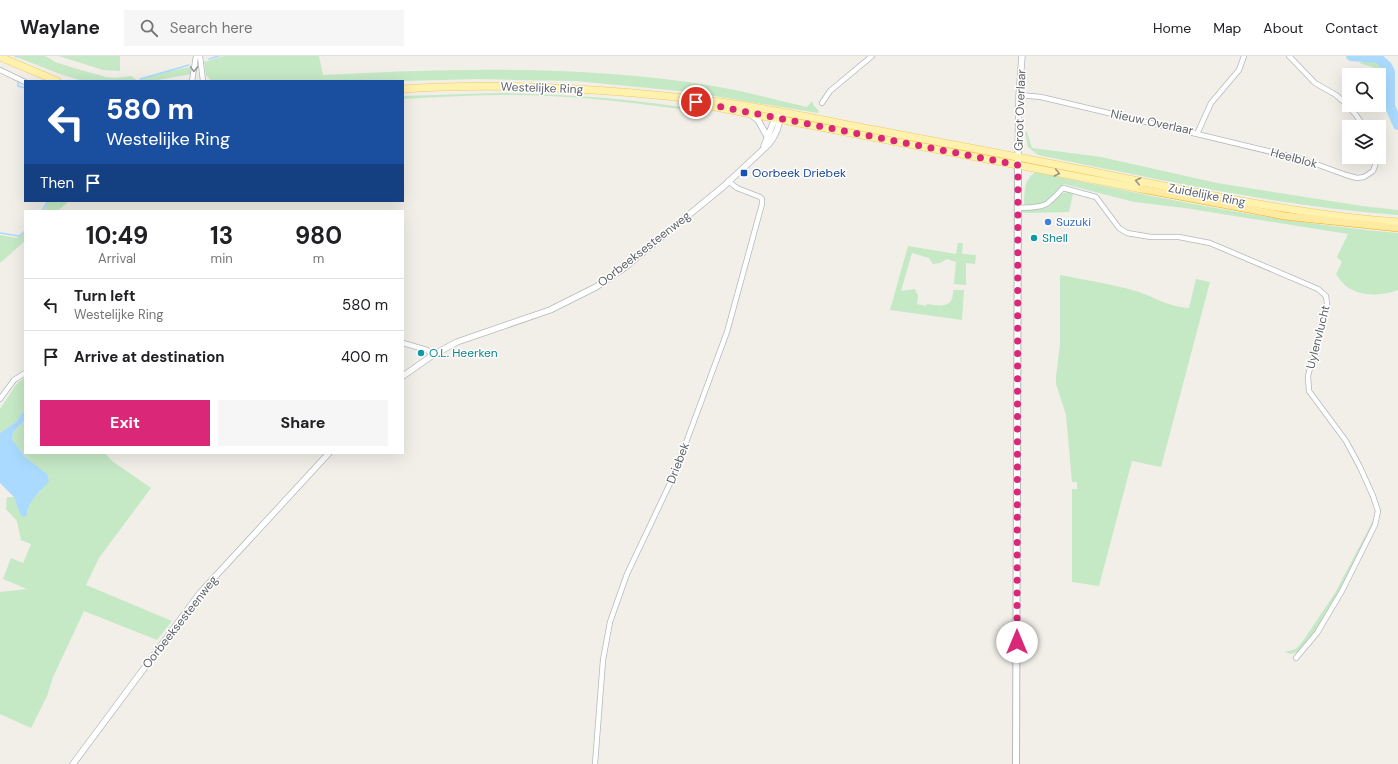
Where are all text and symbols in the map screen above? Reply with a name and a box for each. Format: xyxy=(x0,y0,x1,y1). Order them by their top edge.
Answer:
search box xyxy=(124,10,404,46)
text: Waylane xyxy=(20,15,100,40)
icon: search xyxy=(138,17,160,39)
text: Search here xyxy=(170,18,253,38)
text: Home xyxy=(1153,19,1191,37)
text: Map xyxy=(1213,19,1241,37)
text: About xyxy=(1263,19,1303,37)
text: Contact xyxy=(1325,19,1378,37)
one-way arrow xyxy=(190,66,199,72)
street label: Groot Overlaar xyxy=(1011,68,1029,151)
map controls xyxy=(1342,68,1386,164)
button: search xyxy=(1342,68,1386,112)
street label: Westelijke Ring xyxy=(500,79,584,97)
pin xyxy=(679,85,713,119)
text: 580 m xyxy=(106,91,194,128)
icon: arrive xyxy=(685,91,707,113)
icon: left xyxy=(40,96,92,148)
street label: Nieuw Overlaar xyxy=(1109,105,1195,139)
button: layers xyxy=(1342,120,1386,164)
text: Westelijke Ring xyxy=(106,127,230,151)
street label: Heelblok xyxy=(1269,144,1319,172)
place label: Oorbeek Driebek xyxy=(752,165,846,181)
marker: Oorbeek Driebek xyxy=(739,168,749,178)
one-way arrow xyxy=(1054,168,1060,176)
icon: arrive xyxy=(82,172,104,194)
text: Then xyxy=(40,173,74,193)
one-way arrow xyxy=(1135,178,1142,186)
street label: Zuidelijke Ring xyxy=(1167,180,1247,210)
street label: Oorbeeksesteenweg xyxy=(594,207,694,290)
place label: Suzuki xyxy=(1056,214,1091,230)
marker: Suzuki xyxy=(1043,217,1053,227)
text: 10:49 xyxy=(86,220,148,251)
text: 13 xyxy=(210,220,233,251)
text: 980 xyxy=(295,220,342,251)
place label: Shell xyxy=(1042,230,1068,246)
marker: Shell xyxy=(1029,233,1039,243)
text: Arrival xyxy=(98,250,136,267)
text: min xyxy=(211,250,233,267)
text: m xyxy=(313,250,324,267)
text: Turn left xyxy=(74,286,135,306)
icon: left xyxy=(40,294,62,316)
text: 580 m xyxy=(342,295,388,315)
street label: Uylenvlucht xyxy=(1302,303,1334,371)
text: Westelijke Ring xyxy=(74,306,164,323)
place label: O.L. Heerken xyxy=(429,345,498,361)
icon: arrive xyxy=(40,346,62,368)
text: Arrive at destination xyxy=(74,347,225,367)
text: 400 m xyxy=(341,347,388,367)
marker: O.L. Heerken xyxy=(416,348,426,358)
button: Exit xyxy=(40,400,210,446)
button: Share xyxy=(218,400,388,446)
street label: Driebek xyxy=(663,440,693,486)
street label: Oorbeeksesteenweg xyxy=(139,572,222,672)
position arrow xyxy=(996,621,1038,663)

